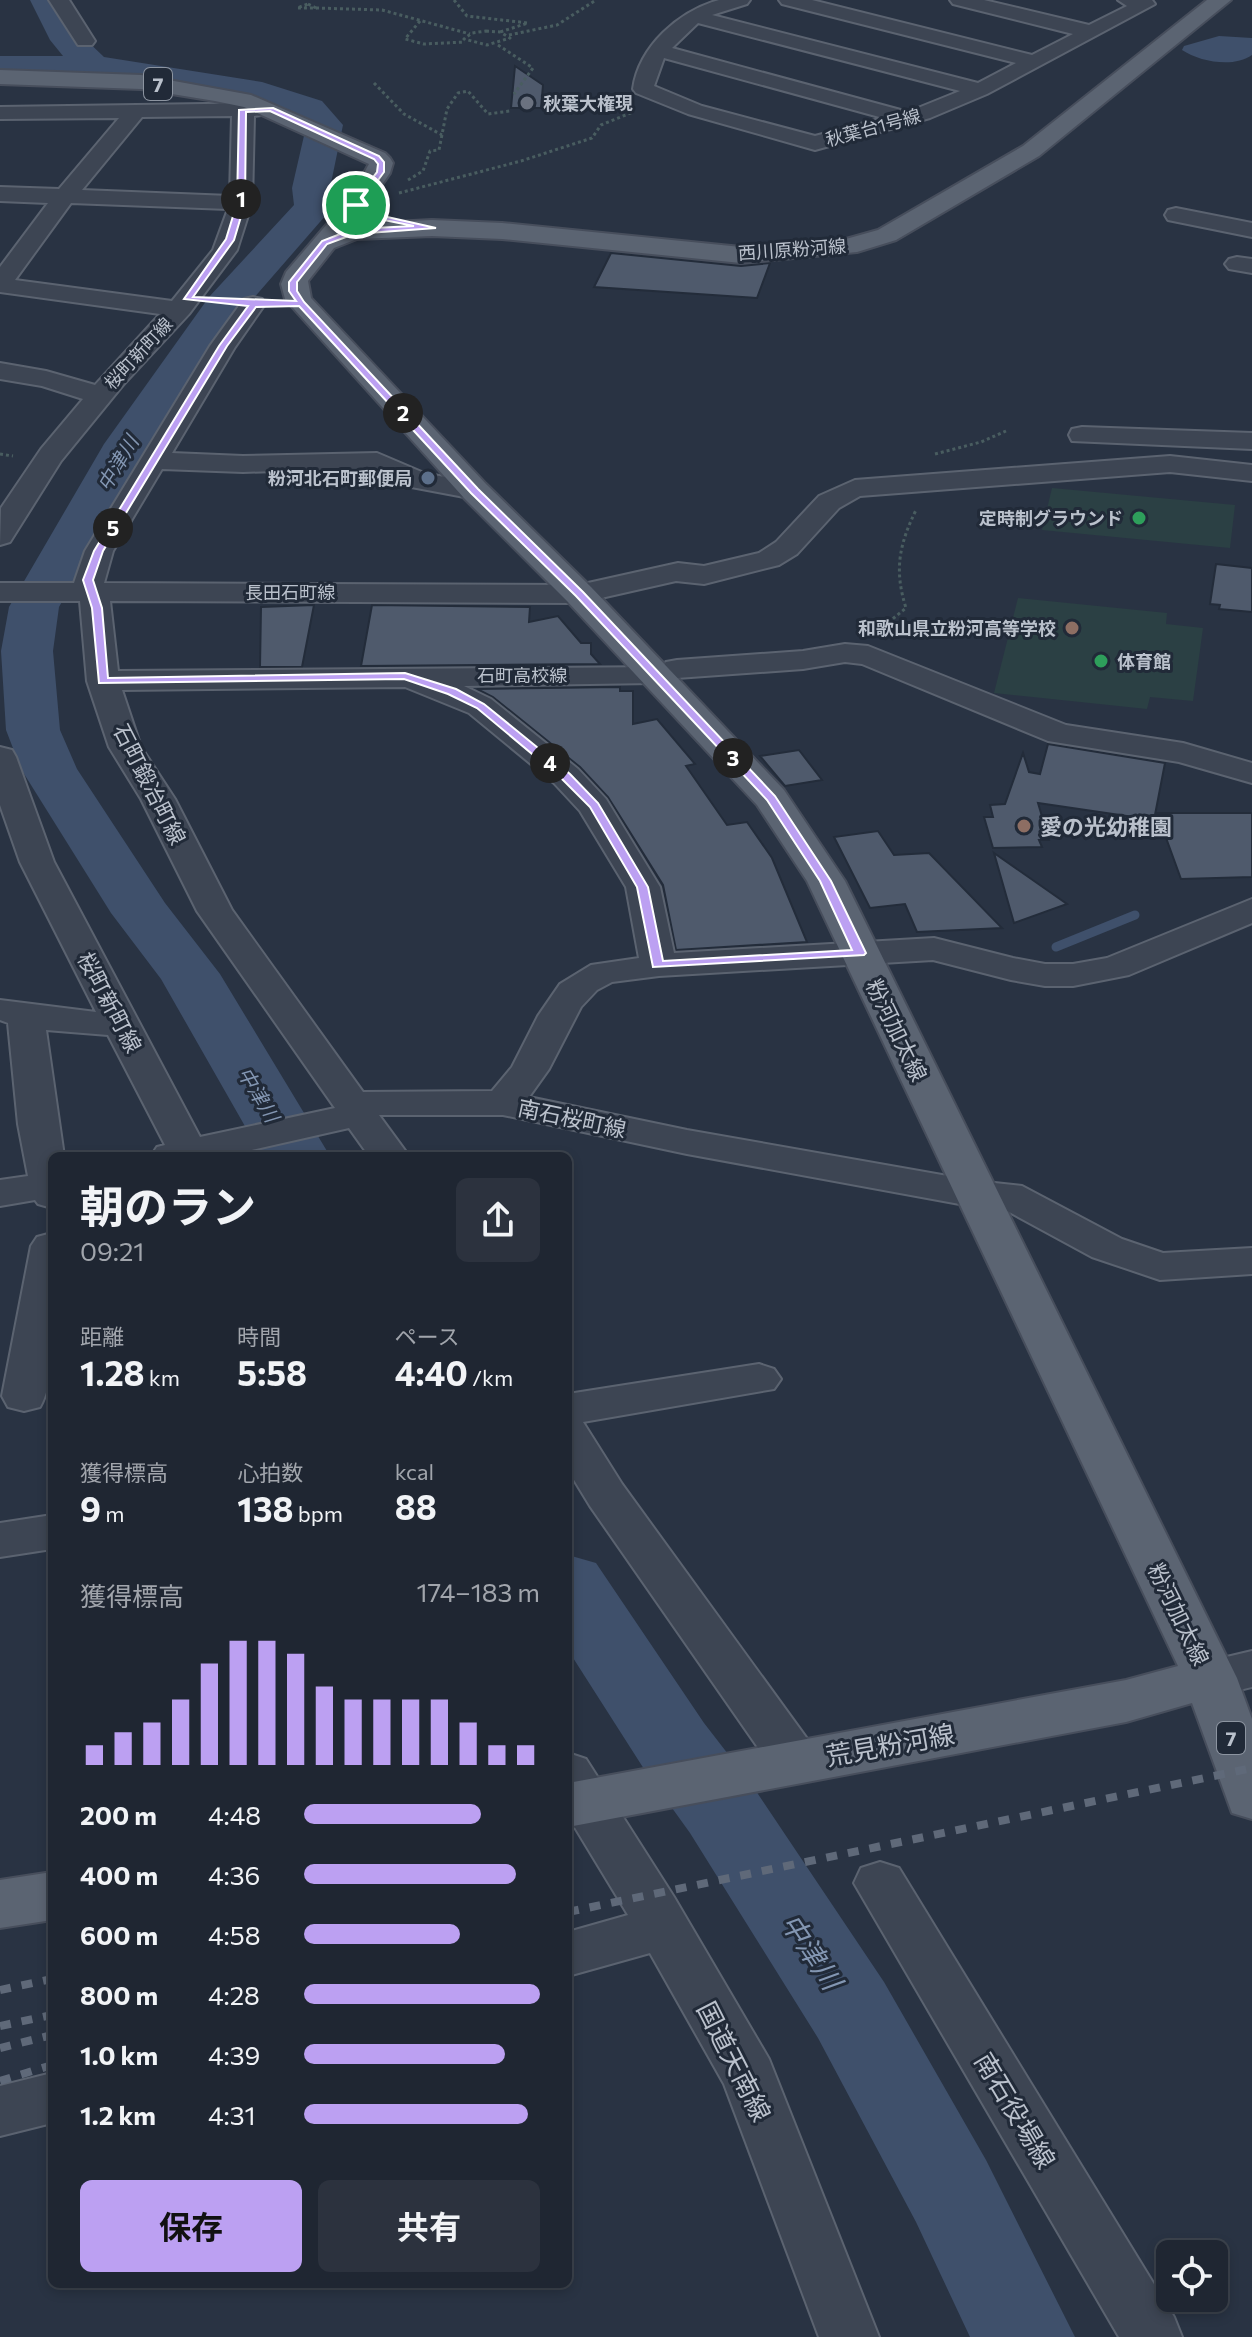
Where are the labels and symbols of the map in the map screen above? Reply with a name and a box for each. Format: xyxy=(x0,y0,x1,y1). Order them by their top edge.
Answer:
road number: 7 xyxy=(144,68,172,100)
place label: 秋葉大権現 xyxy=(543,92,633,114)
marker: 秋葉大権現 xyxy=(518,94,536,112)
street label: 秋葉台1号線 xyxy=(823,104,923,150)
pin xyxy=(322,171,390,239)
pin: 1 xyxy=(221,179,261,219)
street label: 西川原粉河線 xyxy=(737,234,847,264)
street label: 桜町新町線 xyxy=(99,313,177,393)
pin: 2 xyxy=(383,393,423,433)
water label: 中津川 xyxy=(91,429,144,495)
place label: 粉河北石町郵便局 xyxy=(268,467,412,489)
marker: 粉河北石町郵便局 xyxy=(419,469,437,487)
place label: 定時制グラウンド xyxy=(979,507,1123,529)
pin: 5 xyxy=(93,508,133,548)
marker: 定時制グラウンド xyxy=(1130,509,1148,527)
street label: 長田石町線 xyxy=(245,581,335,603)
place label: 和歌山県立粉河高等学校 xyxy=(858,617,1056,639)
marker: 和歌山県立粉河高等学校 xyxy=(1063,619,1081,637)
place label: 体育館 xyxy=(1117,650,1171,672)
marker: 体育館 xyxy=(1092,652,1110,670)
street label: 石町高校線 xyxy=(477,664,567,686)
street label: 石町鍛冶町線 xyxy=(108,719,192,849)
pin: 3 xyxy=(713,738,753,778)
pin: 4 xyxy=(530,743,570,783)
place label: 愛の光幼稚園 xyxy=(1040,813,1172,840)
marker: 愛の光幼稚園 xyxy=(1015,817,1033,835)
street label: 桜町新町線 xyxy=(72,947,148,1057)
street label: 粉河加太線 xyxy=(861,975,933,1085)
water label: 中津川 xyxy=(233,1062,286,1128)
street label: 南石桜町線 xyxy=(515,1093,629,1143)
street label: 粉河加太線 xyxy=(1143,1559,1215,1669)
street label: 荒見粉河線 xyxy=(823,1717,957,1771)
road number: 7 xyxy=(1217,1722,1245,1754)
water label: 中津川 xyxy=(774,1907,851,1998)
street label: 国道天南線 xyxy=(692,1996,778,2126)
street label: 南石役場線 xyxy=(969,2046,1063,2174)

